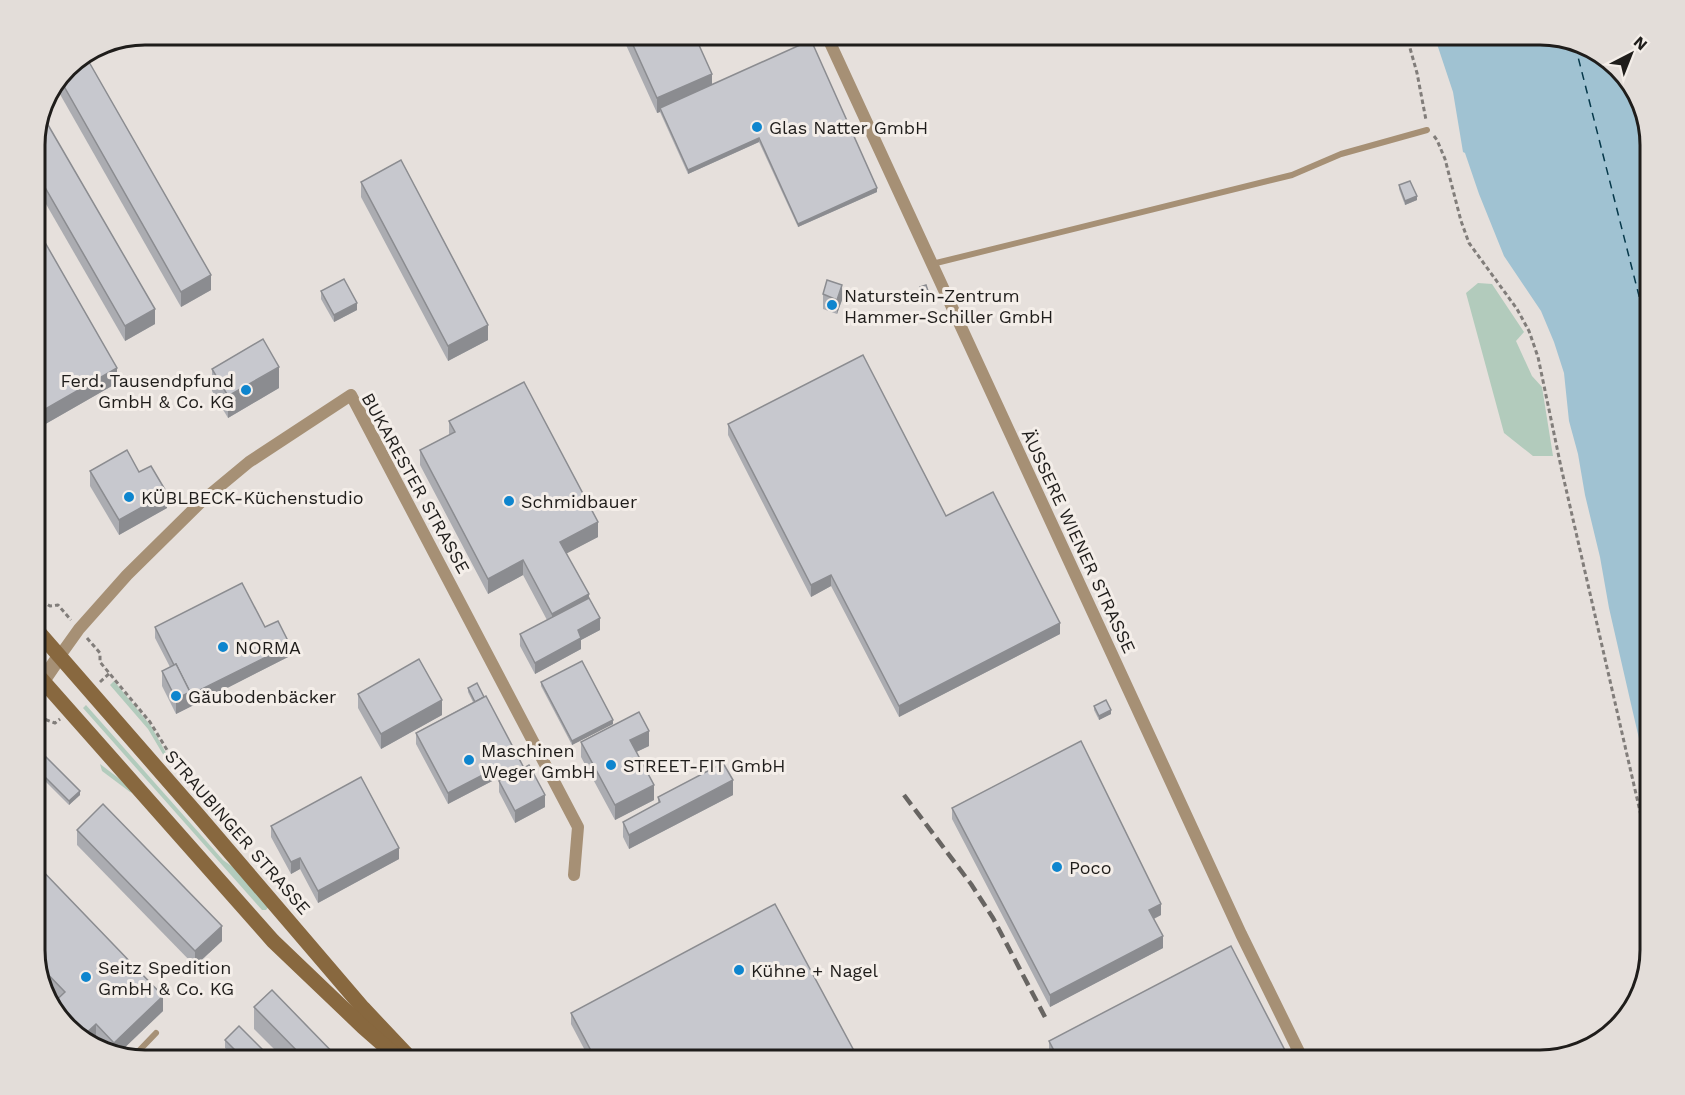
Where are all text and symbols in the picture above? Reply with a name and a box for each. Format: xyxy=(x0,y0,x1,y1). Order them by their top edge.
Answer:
north arrow xyxy=(1601,24,1661,84)
text: N xyxy=(1630,32,1651,54)
place label: Glas Natter GmbH xyxy=(769,117,928,138)
marker: Glas Natter GmbH xyxy=(750,120,764,134)
place label: Naturstein-Zentrum Hammer-Schiller GmbH xyxy=(844,285,1053,327)
marker: Naturstein-Zentrum Hammer-Schiller GmbH xyxy=(825,298,839,312)
place label: Ferd. Tausendpfund GmbH & Co. KG xyxy=(60,370,234,412)
marker: Ferd. Tausendpfund GmbH & Co. KG xyxy=(239,383,253,397)
street label: BUKARESTER STRASSE xyxy=(358,389,474,577)
street label: ÄUSSERE WIENER STRASSE xyxy=(1018,426,1140,656)
place label: KÜBLBECK-Küchenstudio xyxy=(141,487,364,508)
marker: KÜBLBECK-Küchenstudio xyxy=(122,490,136,504)
place label: Schmidbauer xyxy=(521,491,637,512)
marker: Schmidbauer xyxy=(502,494,516,508)
place label: NORMA xyxy=(235,637,301,658)
marker: NORMA xyxy=(216,640,230,654)
place label: Gäubodenbäcker xyxy=(188,686,336,707)
marker: Gäubodenbäcker xyxy=(169,689,183,703)
place label: Maschinen Weger GmbH xyxy=(481,740,596,782)
street label: STRAUBINGER STRASSE xyxy=(161,745,315,919)
marker: Maschinen Weger GmbH xyxy=(462,753,476,767)
place label: STREET-FIT GmbH xyxy=(623,755,786,776)
marker: STREET-FIT GmbH xyxy=(604,758,618,772)
place label: Poco xyxy=(1069,857,1112,878)
marker: Poco xyxy=(1050,860,1064,874)
place label: Seitz Spedition GmbH & Co. KG xyxy=(98,957,234,999)
place label: Kühne + Nagel xyxy=(751,960,879,981)
marker: Kühne + Nagel xyxy=(732,963,746,977)
marker: Seitz Spedition GmbH & Co. KG xyxy=(79,970,93,984)

